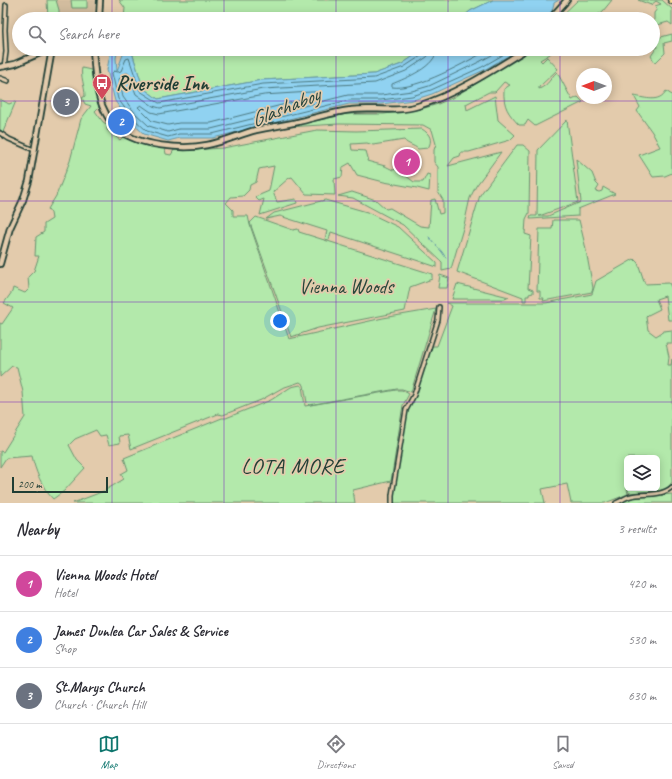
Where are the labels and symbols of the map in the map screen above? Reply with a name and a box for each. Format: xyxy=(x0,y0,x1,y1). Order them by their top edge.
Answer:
north arrow xyxy=(576,68,612,104)
place label: Riverside Inn xyxy=(116,71,210,96)
bus stop icon: Riverside Inn xyxy=(91,72,113,100)
water label: Glashaboy xyxy=(247,80,327,133)
pin: 3 xyxy=(53,87,79,117)
pin: 2 xyxy=(108,107,134,137)
pin: 1 xyxy=(394,147,420,177)
park label: Vienna Woods xyxy=(299,274,395,299)
your location xyxy=(270,311,290,331)
district label: LOTA MORE xyxy=(241,452,347,480)
scale bar xyxy=(12,475,108,494)

